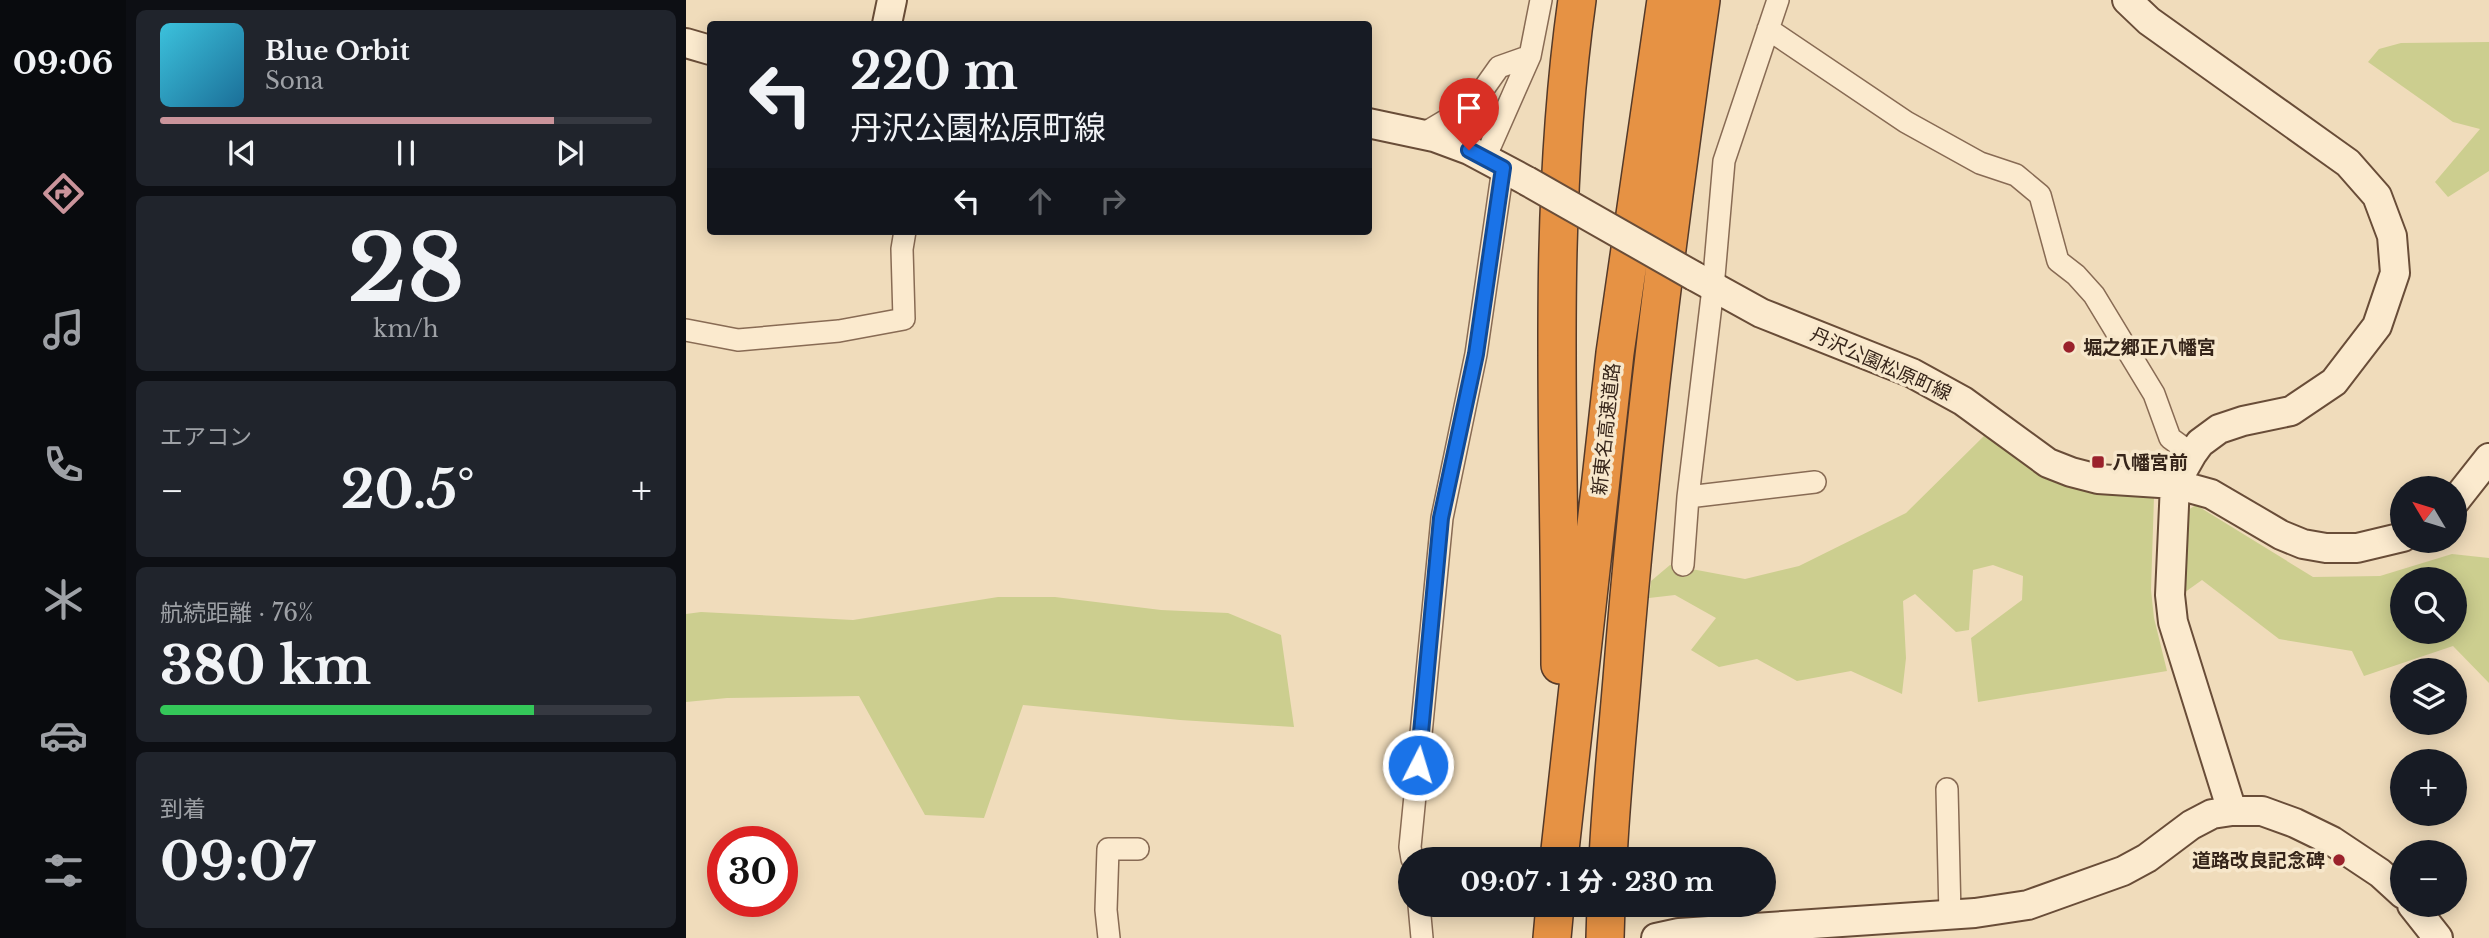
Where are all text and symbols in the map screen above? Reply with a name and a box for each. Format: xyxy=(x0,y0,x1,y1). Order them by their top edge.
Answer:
text: Blue Orbit xyxy=(265,35,410,67)
text: 220 m xyxy=(850,41,1018,102)
text: 09:06 xyxy=(13,43,113,83)
icon: left xyxy=(735,49,826,140)
text: Sona xyxy=(265,67,323,95)
pin xyxy=(1439,78,1499,150)
icon: arrive xyxy=(1450,89,1488,127)
text: 丹沢公園松原町線 xyxy=(850,108,1106,148)
icon: previous xyxy=(223,134,261,172)
icon: pause xyxy=(387,134,425,172)
icon: next xyxy=(551,134,589,172)
icon: directions xyxy=(39,169,88,218)
icon: left xyxy=(948,182,986,220)
icon: ahead xyxy=(1021,182,1059,220)
icon: right xyxy=(1094,182,1132,220)
text: 28 xyxy=(347,213,465,326)
icon: music xyxy=(39,305,88,354)
text: km/h xyxy=(373,315,439,343)
street label: 丹沢公園松原町線 xyxy=(1807,323,1955,405)
place label: 堀之郷正八幡宮 xyxy=(2083,336,2216,359)
marker: 堀之郷正八幡宮 xyxy=(2061,339,2077,355)
street label: 新東名高速道路 xyxy=(1588,362,1624,496)
text: エアコン xyxy=(160,423,252,451)
icon: phone xyxy=(39,440,88,489)
place label: 八幡宮前 xyxy=(2112,451,2188,474)
marker: 八幡宮前 xyxy=(2090,454,2106,470)
text: 20.5° xyxy=(341,458,475,522)
text: − xyxy=(160,467,184,514)
text: + xyxy=(631,467,652,514)
north arrow xyxy=(2390,476,2468,553)
map controls xyxy=(2390,476,2467,917)
button: search xyxy=(2390,567,2467,644)
icon: climate xyxy=(39,575,88,624)
text: 航続距離 · 76% xyxy=(160,599,314,627)
text: 380 km xyxy=(160,634,371,698)
button: layers xyxy=(2390,658,2467,735)
icon: car xyxy=(39,711,88,760)
position arrow xyxy=(1381,728,1455,802)
button: + xyxy=(2390,749,2467,826)
text: 到着 xyxy=(160,795,206,823)
speed limit sign: 30 xyxy=(707,826,798,917)
text: 09:07 xyxy=(160,830,315,894)
button: − xyxy=(2390,840,2467,917)
icon: filters xyxy=(39,846,88,895)
place label: 道路改良記念碑 xyxy=(2192,849,2325,872)
marker: 道路改良記念碑 xyxy=(2331,852,2347,868)
text: 09:07 · 1 分 · 230 m xyxy=(1461,866,1713,898)

